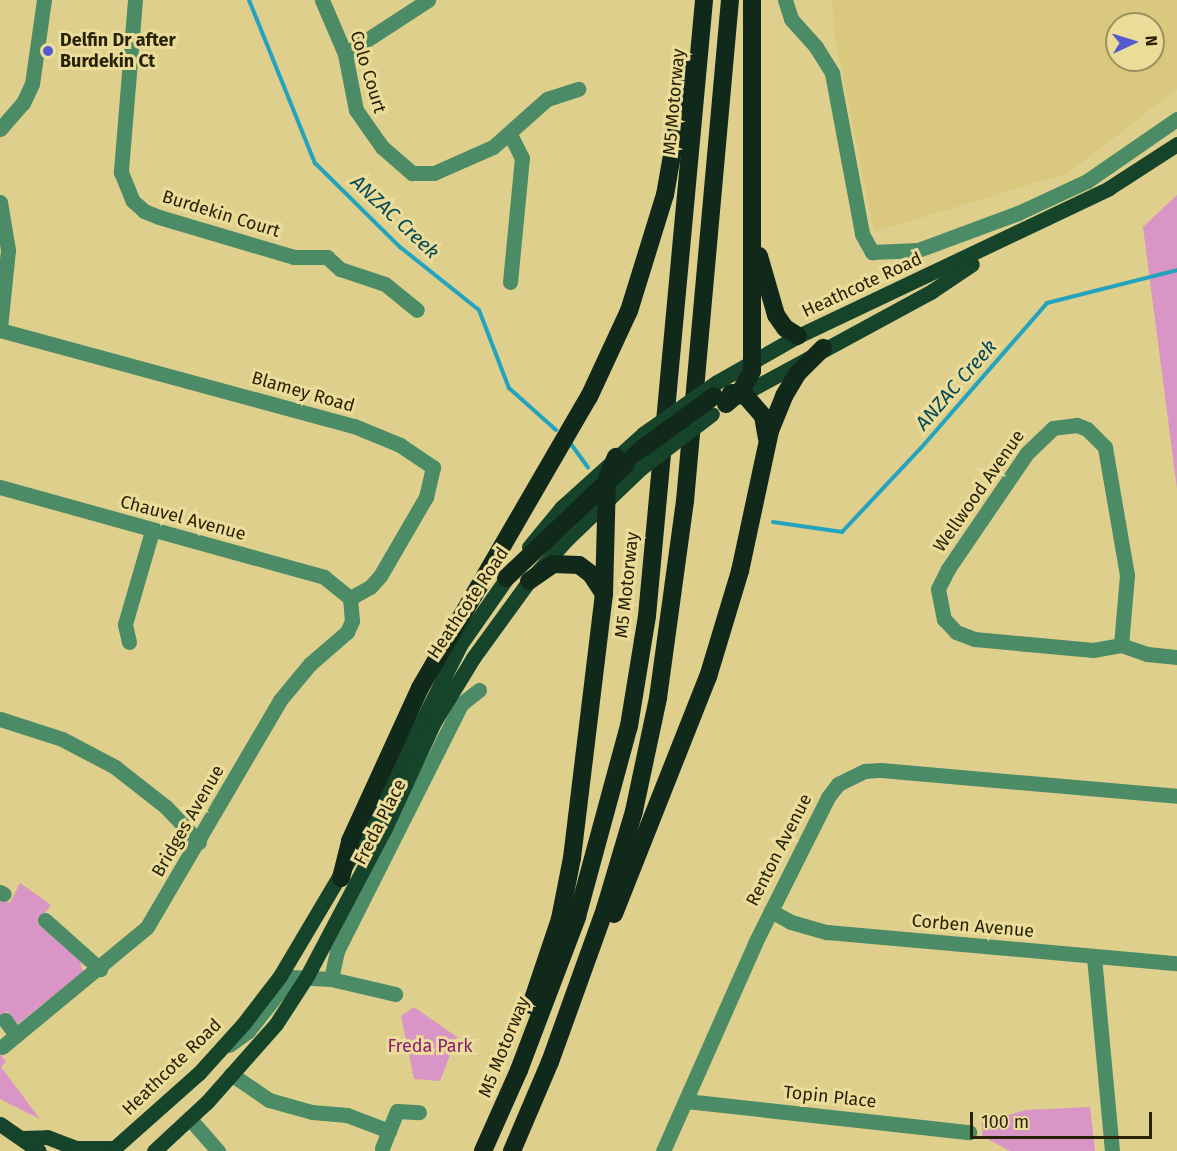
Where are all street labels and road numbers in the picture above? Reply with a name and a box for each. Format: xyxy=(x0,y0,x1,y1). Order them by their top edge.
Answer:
street label: Colo Court xyxy=(345,28,391,116)
street label: M5 Motorway xyxy=(659,48,689,156)
street label: Burdekin Court xyxy=(159,186,283,242)
street label: Heathcote Road xyxy=(799,248,925,322)
street label: Blamey Road xyxy=(249,367,357,417)
street label: Wellwood Avenue xyxy=(929,426,1029,556)
street label: Chauvel Avenue xyxy=(118,491,248,545)
street label: M5 Motorway xyxy=(611,531,643,639)
street label: Heathcote Road xyxy=(423,543,513,663)
street label: Bridges Avenue xyxy=(147,761,229,881)
street label: Freda Place xyxy=(349,776,411,868)
street label: Renton Avenue xyxy=(742,790,816,910)
street label: Corben Avenue xyxy=(911,910,1035,942)
street label: M5 Motorway xyxy=(474,993,534,1101)
street label: Heathcote Road xyxy=(118,1014,226,1120)
street label: Topin Place xyxy=(783,1081,877,1113)

